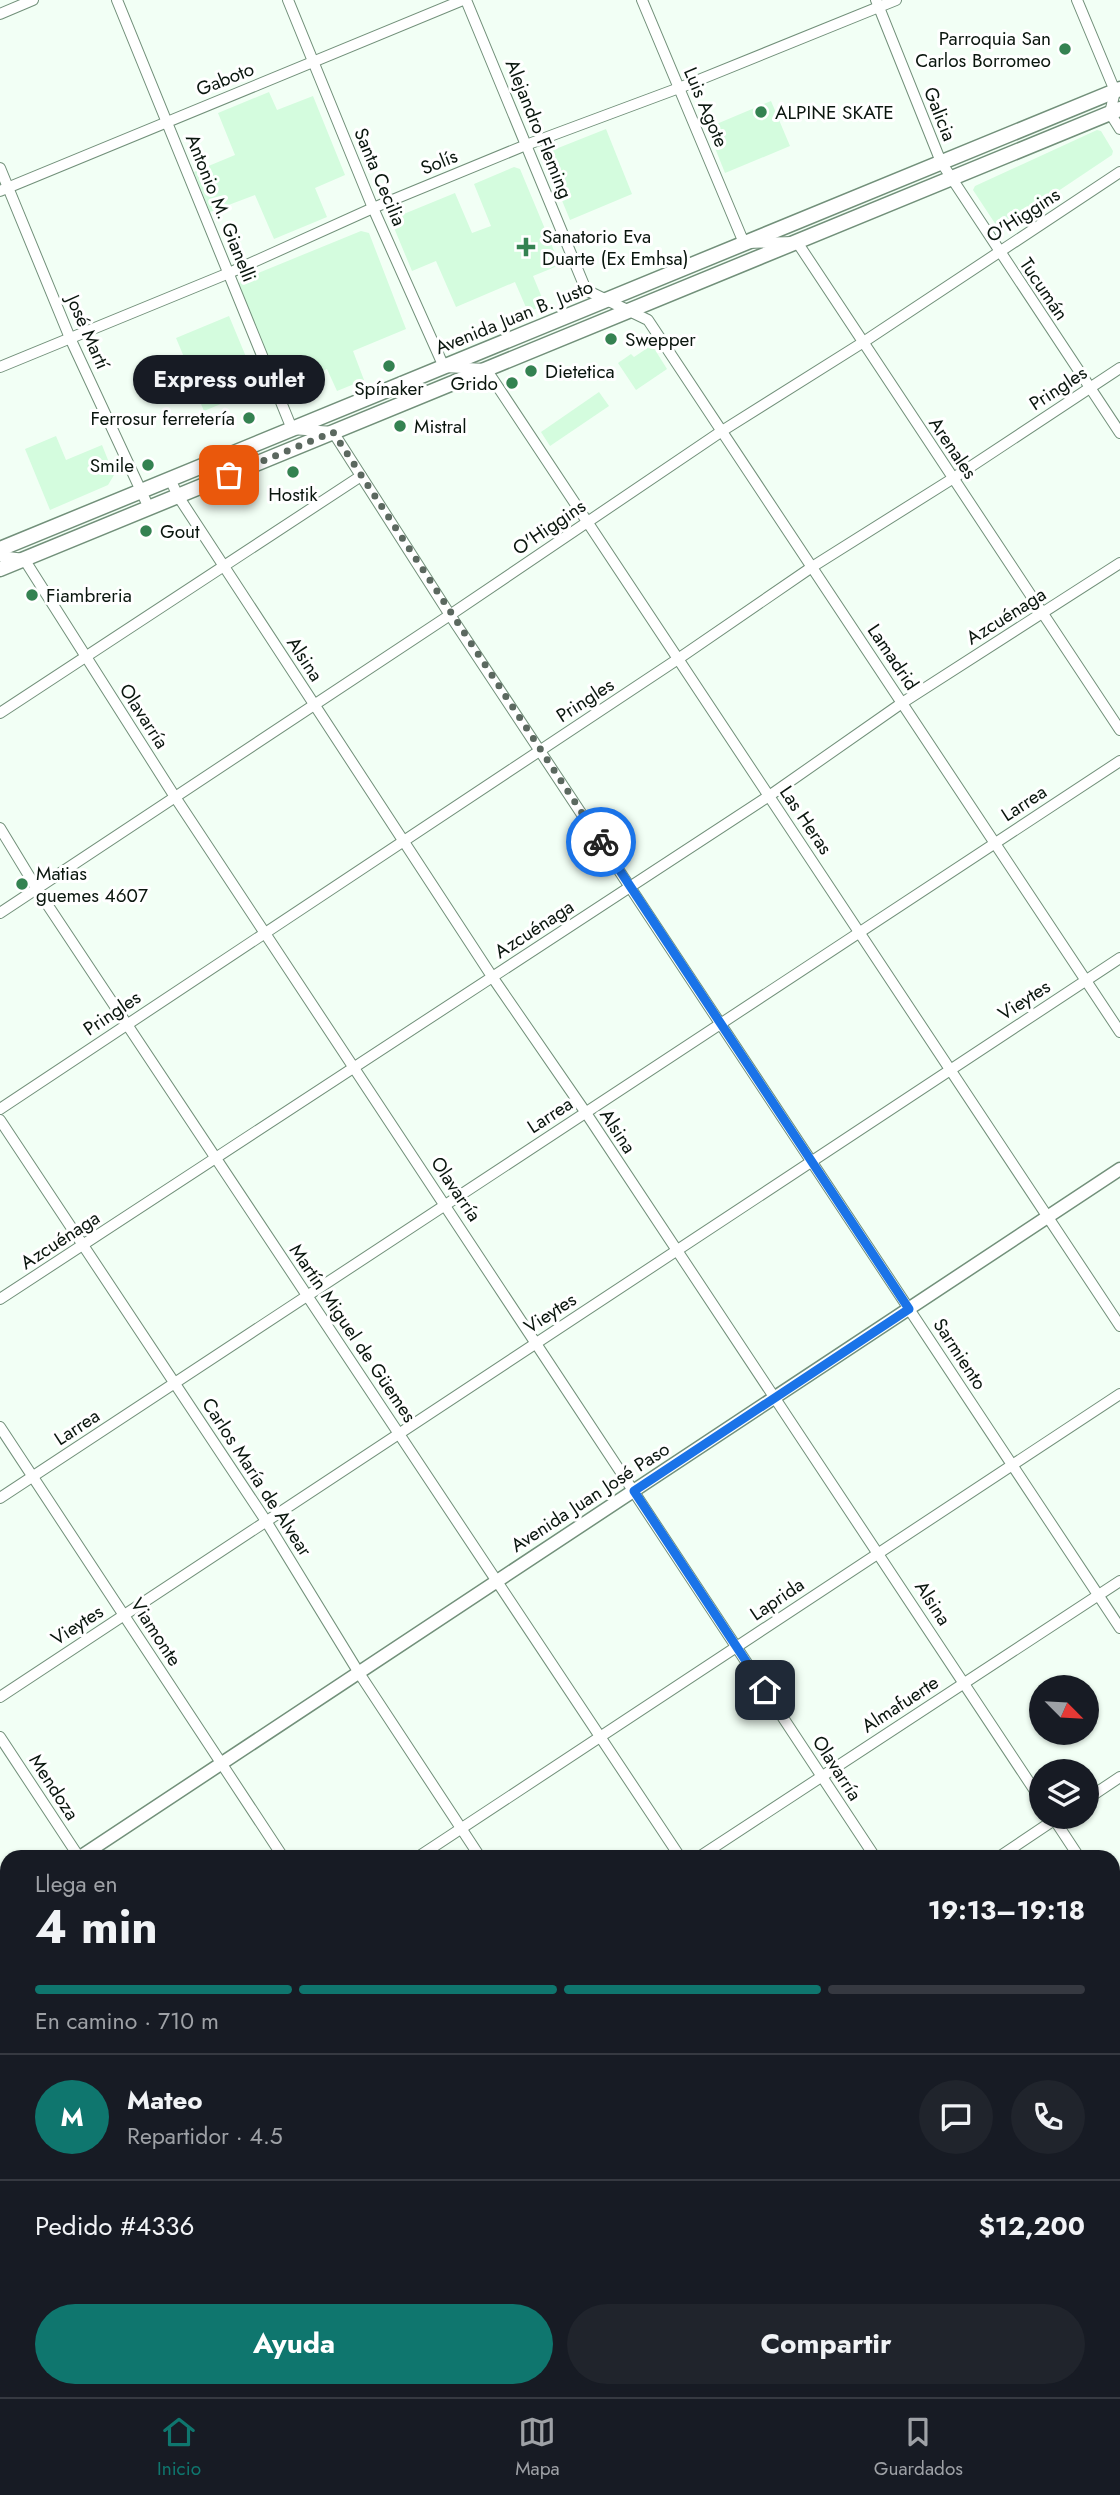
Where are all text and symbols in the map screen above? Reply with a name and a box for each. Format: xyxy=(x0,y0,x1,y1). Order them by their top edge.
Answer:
place label: Parroquia San Carlos Borromeo xyxy=(915,25,1051,74)
marker: Parroquia San Carlos Borromeo xyxy=(1057,41,1073,57)
street label: Gaboto xyxy=(192,55,258,103)
street label: Alejandro Fleming xyxy=(499,55,579,203)
street label: Luis Agote xyxy=(677,63,735,151)
street label: Galicia xyxy=(917,83,963,145)
place label: ALPINE SKATE xyxy=(775,99,894,126)
marker: ALPINE SKATE xyxy=(753,104,769,120)
street label: Santa Cecilia xyxy=(347,124,413,230)
street label: Antonio M. Gianelli xyxy=(179,130,263,286)
street label: Solís xyxy=(416,142,462,182)
street label: O'Higgins xyxy=(981,181,1066,249)
place label: Sanatorio Eva Duarte (Ex Emhsa) xyxy=(542,223,689,272)
marker: Sanatorio Eva Duarte (Ex Emhsa) xyxy=(516,237,536,257)
street label: Tucumán xyxy=(1013,252,1075,326)
street label: Avenida Juan B. Justo xyxy=(431,273,597,361)
street label: José Martí xyxy=(58,288,117,374)
place label: Swepper xyxy=(625,326,696,353)
marker: Swepper xyxy=(603,331,619,347)
callout: Express outlet xyxy=(133,356,325,405)
marker: Spínaker xyxy=(381,358,397,374)
place label: Dietetica xyxy=(545,358,615,385)
street label: Pringles xyxy=(1024,359,1093,417)
text: Express outlet xyxy=(153,362,305,396)
marker: Dietetica xyxy=(523,363,539,379)
place label: Grido xyxy=(451,370,498,397)
place label: Spínaker xyxy=(354,375,424,402)
marker: Grido xyxy=(504,375,520,391)
place label: Ferrosur ferretería xyxy=(91,405,235,432)
marker: Ferrosur ferretería xyxy=(241,410,257,426)
street label: Arenales xyxy=(922,412,984,485)
place label: Mistral xyxy=(414,413,467,440)
marker: Mistral xyxy=(392,418,408,434)
pin xyxy=(199,445,259,505)
place label: Smile xyxy=(90,452,134,479)
icon: bag xyxy=(210,456,248,494)
marker: Smile xyxy=(140,457,156,473)
marker: Hostik xyxy=(285,464,301,480)
place label: Hostik xyxy=(268,481,318,508)
street label: O'Higgins xyxy=(507,492,591,561)
place label: Gout xyxy=(160,518,200,545)
marker: Gout xyxy=(138,523,154,539)
street label: Azcuénaga xyxy=(961,581,1051,651)
place label: Fiambreria xyxy=(46,582,132,609)
marker: Fiambreria xyxy=(24,587,40,603)
street label: Lamadrid xyxy=(861,618,925,696)
street label: Alsina xyxy=(280,631,330,687)
street label: Pringles xyxy=(551,671,620,729)
street label: Olavarría xyxy=(113,678,175,754)
street label: Larrea xyxy=(996,778,1052,828)
street label: Las Heras xyxy=(773,780,839,860)
courier xyxy=(566,807,636,877)
icon: bike xyxy=(582,823,620,861)
place label: Matias guemes 4607 xyxy=(36,860,148,909)
marker: Matias guemes 4607 xyxy=(14,876,30,892)
street label: Azcuénaga xyxy=(489,893,579,965)
street label: Vieytes xyxy=(993,973,1056,1027)
street label: Pringles xyxy=(78,984,146,1042)
street label: Larrea xyxy=(522,1090,578,1140)
street label: Alsina xyxy=(593,1103,643,1159)
street label: Olavarría xyxy=(424,1151,488,1227)
street label: Azcuénaga xyxy=(15,1204,105,1276)
street label: Martín Miguel de Güemes xyxy=(283,1238,423,1428)
street label: Vieytes xyxy=(519,1286,582,1340)
street label: Sarmiento xyxy=(927,1313,993,1395)
street label: Carlos María de Alvear xyxy=(195,1392,319,1562)
street label: Larrea xyxy=(49,1402,105,1452)
street label: Avenida Juan José Paso xyxy=(505,1435,675,1559)
street label: Laprida xyxy=(745,1571,809,1627)
street label: Alsina xyxy=(908,1575,958,1631)
street label: Viamonte xyxy=(124,1593,188,1671)
street label: Vieytes xyxy=(46,1598,109,1652)
pin xyxy=(735,1660,795,1720)
street label: Almafuerte xyxy=(856,1669,944,1739)
icon: home xyxy=(746,1671,784,1709)
north arrow xyxy=(1029,1675,1099,1745)
map controls xyxy=(1029,1675,1099,1829)
street label: Olavarría xyxy=(806,1730,868,1806)
street label: Mendoza xyxy=(23,1749,85,1825)
button: layers xyxy=(1029,1759,1099,1829)
text: Llega en xyxy=(35,1867,117,1901)
text: 19:13–19:18 xyxy=(928,1891,1085,1929)
text: 4 min xyxy=(35,1894,158,1960)
text: En camino · 710 m xyxy=(35,2004,219,2038)
button: chat xyxy=(919,2080,993,2154)
button: phone xyxy=(1011,2080,1085,2154)
text: Mateo xyxy=(127,2081,203,2119)
text: M xyxy=(60,2098,84,2136)
text: Repartidor · 4.5 xyxy=(127,2119,283,2153)
text: Pedido #4336 xyxy=(35,2207,195,2245)
text: $12,200 xyxy=(979,2207,1085,2245)
button: Ayuda xyxy=(35,2304,553,2384)
button: Compartir xyxy=(567,2304,1085,2384)
tab: Inicio xyxy=(157,2413,201,2482)
tab: Mapa xyxy=(515,2413,560,2482)
tab: Guardados xyxy=(874,2413,963,2482)

